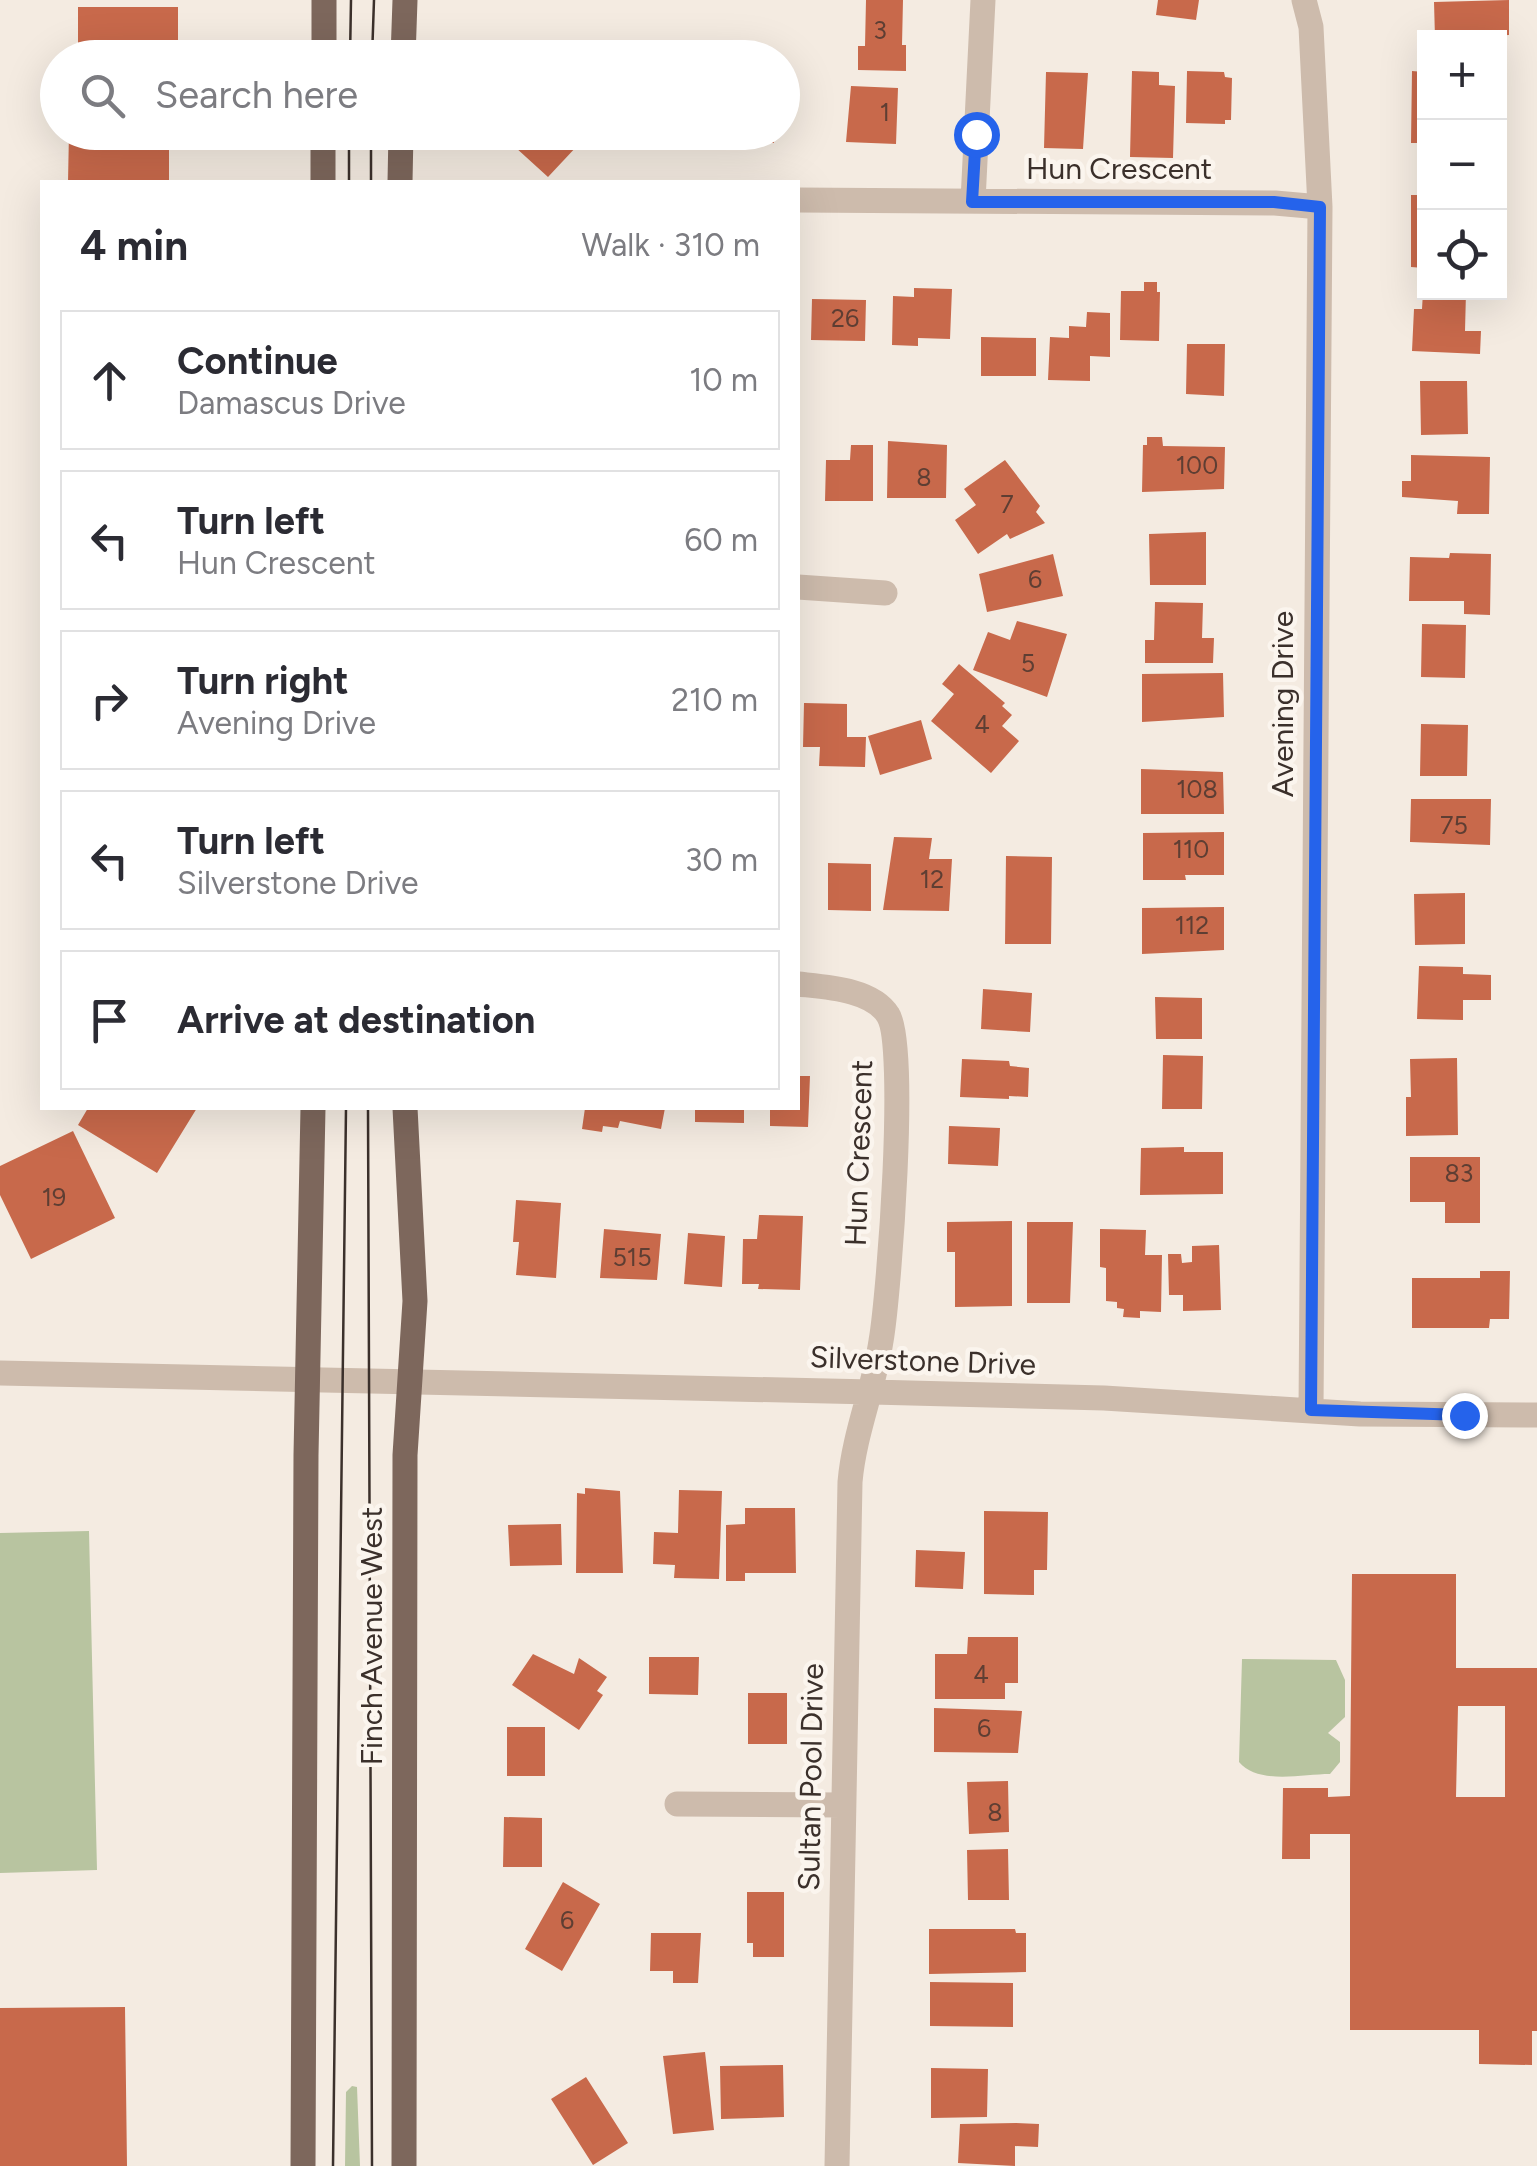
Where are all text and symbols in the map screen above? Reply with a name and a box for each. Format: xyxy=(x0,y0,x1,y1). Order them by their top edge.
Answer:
house number: 3 xyxy=(873,15,887,45)
map controls xyxy=(1417,30,1507,300)
button: + xyxy=(1417,30,1507,120)
search box xyxy=(40,40,800,150)
icon: search xyxy=(75,68,130,123)
text: Search here xyxy=(155,72,358,118)
house number: 1 xyxy=(880,97,890,127)
route start xyxy=(954,112,1000,158)
button: − xyxy=(1417,120,1507,210)
street label: Hun Crescent xyxy=(1026,150,1212,187)
button: locate xyxy=(1417,210,1507,300)
text: 4 min xyxy=(80,220,188,271)
text: Walk · 310 m xyxy=(581,226,760,264)
house number: 26 xyxy=(831,303,859,333)
text: Continue xyxy=(177,338,338,384)
icon: ahead xyxy=(82,353,137,408)
text: 10 m xyxy=(689,361,758,399)
text: Damascus Drive xyxy=(177,384,406,422)
house number: 100 xyxy=(1176,450,1218,480)
house number: 8 xyxy=(916,462,932,492)
house number: 7 xyxy=(1000,489,1014,519)
text: Turn left xyxy=(177,498,325,544)
icon: left xyxy=(82,513,137,568)
text: 60 m xyxy=(684,521,758,559)
text: Hun Crescent xyxy=(177,544,376,582)
house number: 6 xyxy=(1028,564,1042,594)
street label: Avening Drive xyxy=(1264,611,1301,797)
house number: 5 xyxy=(1021,648,1035,678)
text: Turn right xyxy=(177,658,349,704)
icon: right xyxy=(82,673,137,728)
text: 210 m xyxy=(671,681,758,719)
text: Avening Drive xyxy=(177,704,376,742)
house number: 4 xyxy=(974,709,990,739)
house number: 108 xyxy=(1176,774,1218,804)
house number: 75 xyxy=(1440,810,1468,840)
text: Turn left xyxy=(177,818,325,864)
icon: left xyxy=(82,833,137,888)
house number: 110 xyxy=(1173,834,1209,864)
text: 30 m xyxy=(685,841,758,879)
text: Silverstone Drive xyxy=(177,864,418,902)
house number: 12 xyxy=(920,864,944,894)
house number: 112 xyxy=(1175,910,1209,940)
icon: arrive xyxy=(82,993,137,1048)
text: Arrive at destination xyxy=(177,997,535,1043)
street label: Hun Crescent xyxy=(837,1059,880,1247)
house number: 83 xyxy=(1445,1158,1473,1188)
house number: 19 xyxy=(42,1182,66,1212)
house number: 515 xyxy=(612,1242,652,1272)
street label: Silverstone Drive xyxy=(809,1338,1037,1383)
route end xyxy=(1442,1393,1488,1439)
street label: Finch Avenue West xyxy=(353,1507,390,1765)
house number: 4 xyxy=(973,1659,989,1689)
street label: Sultan Pool Drive xyxy=(790,1663,831,1891)
house number: 6 xyxy=(977,1713,991,1743)
house number: 8 xyxy=(987,1797,1003,1827)
house number: 6 xyxy=(560,1905,574,1935)

